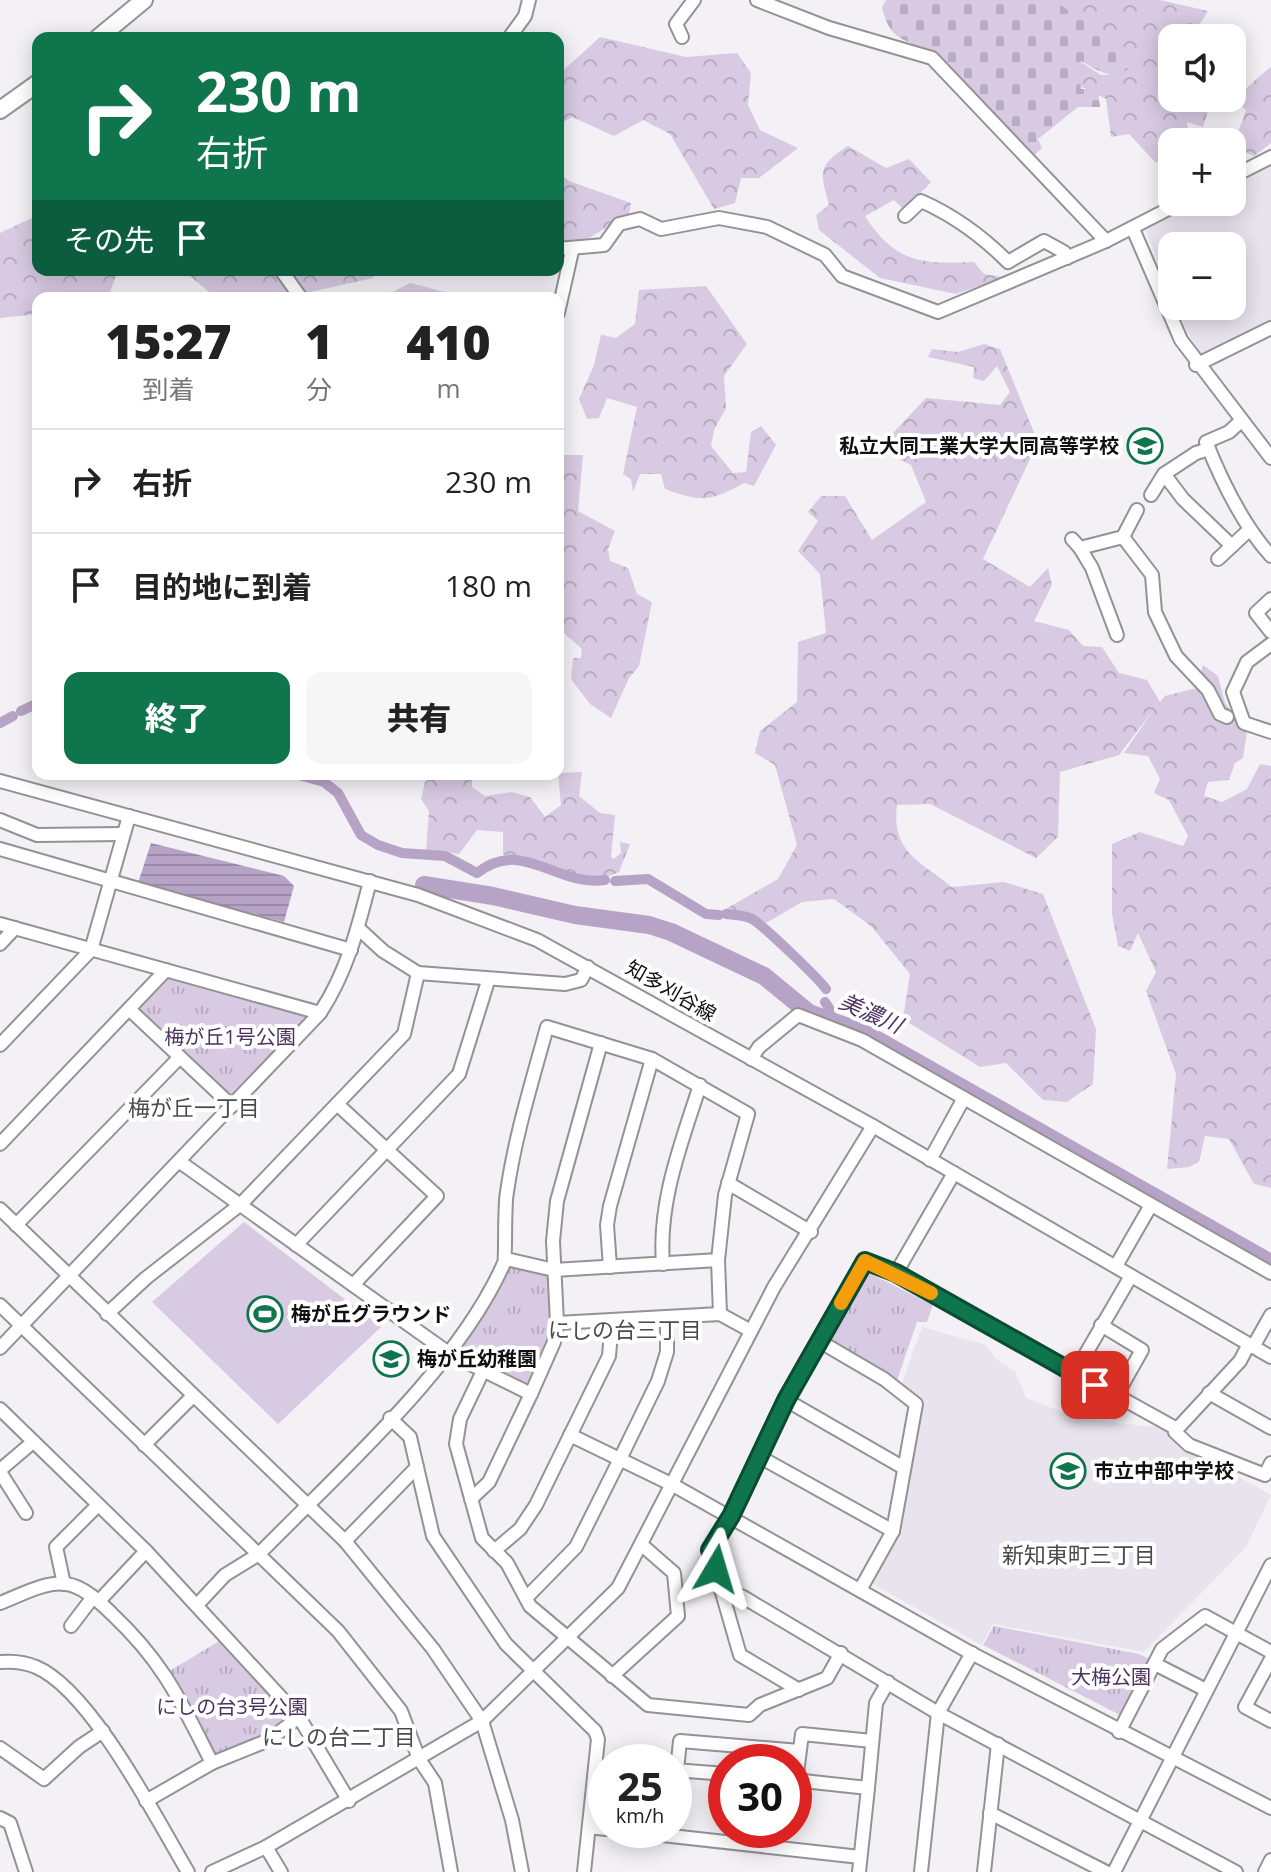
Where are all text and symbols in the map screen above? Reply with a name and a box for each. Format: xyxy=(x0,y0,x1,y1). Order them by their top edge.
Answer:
map controls xyxy=(1158,24,1246,320)
button: sound xyxy=(1158,24,1246,112)
text: 230 m xyxy=(196,52,362,128)
icon: right xyxy=(64,64,168,168)
text: 右折 xyxy=(196,128,268,177)
button: + xyxy=(1158,128,1246,216)
icon: arrive xyxy=(170,216,214,260)
text: その先 xyxy=(64,219,154,260)
button: − xyxy=(1158,232,1246,320)
text: 15:27 xyxy=(105,308,232,373)
text: 1 xyxy=(305,308,333,373)
text: 410 xyxy=(406,309,491,374)
text: m xyxy=(436,370,461,406)
text: 到着 xyxy=(142,371,194,407)
text: 分 xyxy=(306,371,332,407)
school or university icon: 私立大同工業大学大同高等学校 xyxy=(1126,427,1164,465)
place label: 私立大同工業大学大同高等学校 xyxy=(839,432,1119,459)
icon: right xyxy=(64,459,108,503)
text: 230 m xyxy=(445,461,532,502)
text: 右折 xyxy=(132,462,192,503)
icon: arrive xyxy=(64,563,108,607)
text: 180 m xyxy=(445,565,532,606)
text: 目的地に到着 xyxy=(132,566,312,607)
button: 終了 xyxy=(64,672,290,764)
button: 共有 xyxy=(306,672,532,764)
street label: 知多刈谷線 xyxy=(621,954,721,1027)
water label: 美濃川 xyxy=(835,985,909,1040)
park label: 梅が丘1号公園 xyxy=(164,1023,296,1050)
district label: 梅が丘一丁目 xyxy=(128,1092,260,1122)
sports icon: 梅が丘グラウンド xyxy=(246,1295,284,1333)
place label: 梅が丘グラウンド xyxy=(291,1300,451,1327)
district label: にしの台三丁目 xyxy=(548,1314,702,1344)
school or university icon: 梅が丘幼稚園 xyxy=(372,1340,410,1378)
place label: 梅が丘幼稚園 xyxy=(417,1345,537,1372)
pin xyxy=(1061,1351,1129,1419)
icon: arrive xyxy=(1073,1363,1117,1407)
school or university icon: 市立中部中学校 xyxy=(1049,1452,1087,1490)
place label: 市立中部中学校 xyxy=(1094,1457,1234,1484)
position arrow xyxy=(674,1527,758,1611)
district label: 新知東町三丁目 xyxy=(1002,1539,1156,1569)
park label: 大梅公園 xyxy=(1071,1663,1151,1690)
park label: にしの台3号公園 xyxy=(156,1693,308,1720)
district label: にしの台二丁目 xyxy=(262,1721,416,1751)
speed limit sign: 30 xyxy=(708,1744,812,1848)
text: 25 xyxy=(617,1758,663,1813)
text: km/h xyxy=(616,1802,664,1829)

